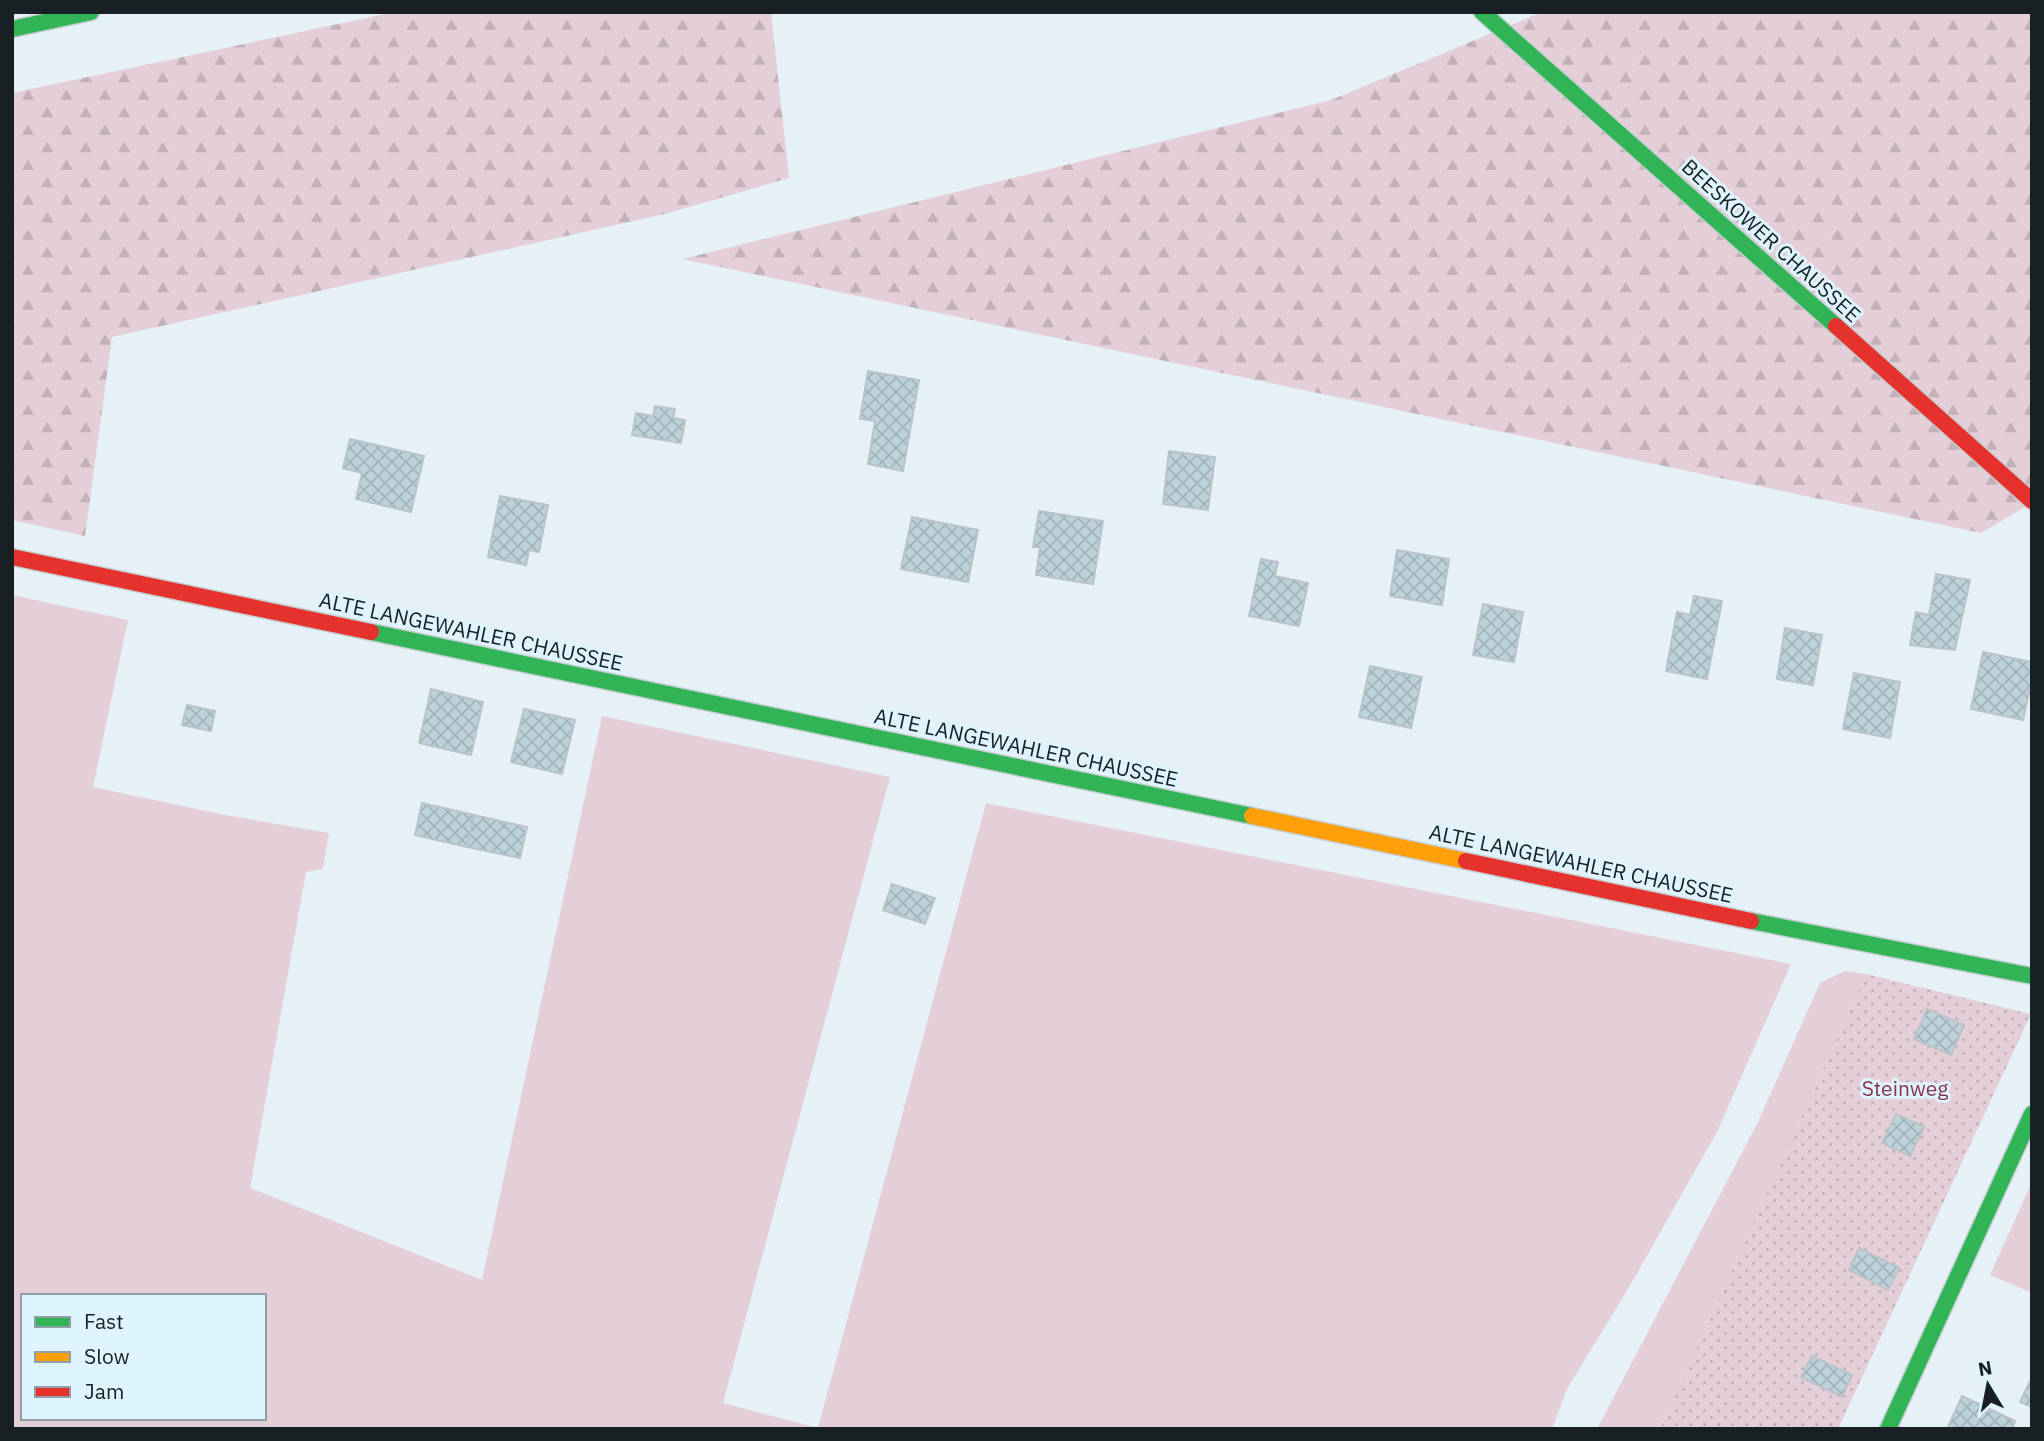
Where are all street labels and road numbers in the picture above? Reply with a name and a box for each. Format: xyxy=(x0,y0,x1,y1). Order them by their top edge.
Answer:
street label: BEESKOWER CHAUSSEE xyxy=(1676,152,1867,328)
street label: ALTE LANGEWAHLER CHAUSSEE xyxy=(317,585,626,677)
street label: ALTE LANGEWAHLER CHAUSSEE xyxy=(872,701,1181,793)
street label: ALTE LANGEWAHLER CHAUSSEE xyxy=(1427,817,1736,909)

